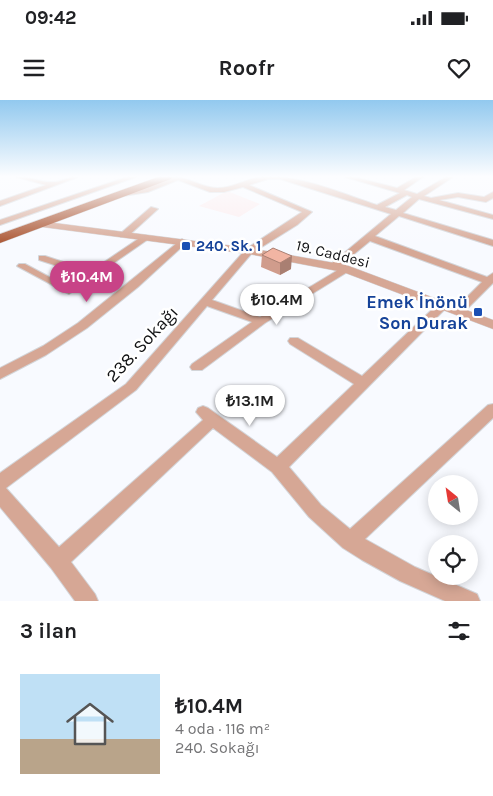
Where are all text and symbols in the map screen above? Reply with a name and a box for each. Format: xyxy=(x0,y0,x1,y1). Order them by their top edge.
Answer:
text: 09:42 xyxy=(25,7,77,29)
icon: menu xyxy=(20,54,48,82)
icon: heart xyxy=(445,54,473,82)
text: Roofr xyxy=(219,55,274,81)
street label: 19. Caddesi xyxy=(294,236,372,272)
place label: 240. Sk. 1 xyxy=(196,237,261,255)
marker: 240. Sk. 1 xyxy=(180,240,192,252)
pin: ₺10.4M xyxy=(46,260,128,303)
text: ₺10.4M xyxy=(61,267,113,286)
pin: ₺10.4M xyxy=(236,284,318,326)
text: ₺10.4M xyxy=(251,290,303,309)
place label: Emek İnönü Son Durak xyxy=(366,291,468,334)
street label: 238. Sokağı xyxy=(101,301,183,387)
marker: Emek İnönü Son Durak xyxy=(472,306,484,318)
pin: ₺13.1M xyxy=(209,384,291,427)
text: ₺13.1M xyxy=(226,391,274,410)
north arrow xyxy=(428,475,478,525)
map controls xyxy=(428,475,478,585)
button: locate xyxy=(428,535,478,585)
icon: filters xyxy=(445,617,473,645)
text: 3 ilan xyxy=(20,619,77,643)
icon: home xyxy=(60,694,120,754)
text: ₺10.4M xyxy=(175,694,243,718)
text: 4 oda · 116 m² xyxy=(175,719,270,738)
text: 240. Sokağı xyxy=(175,738,259,757)

